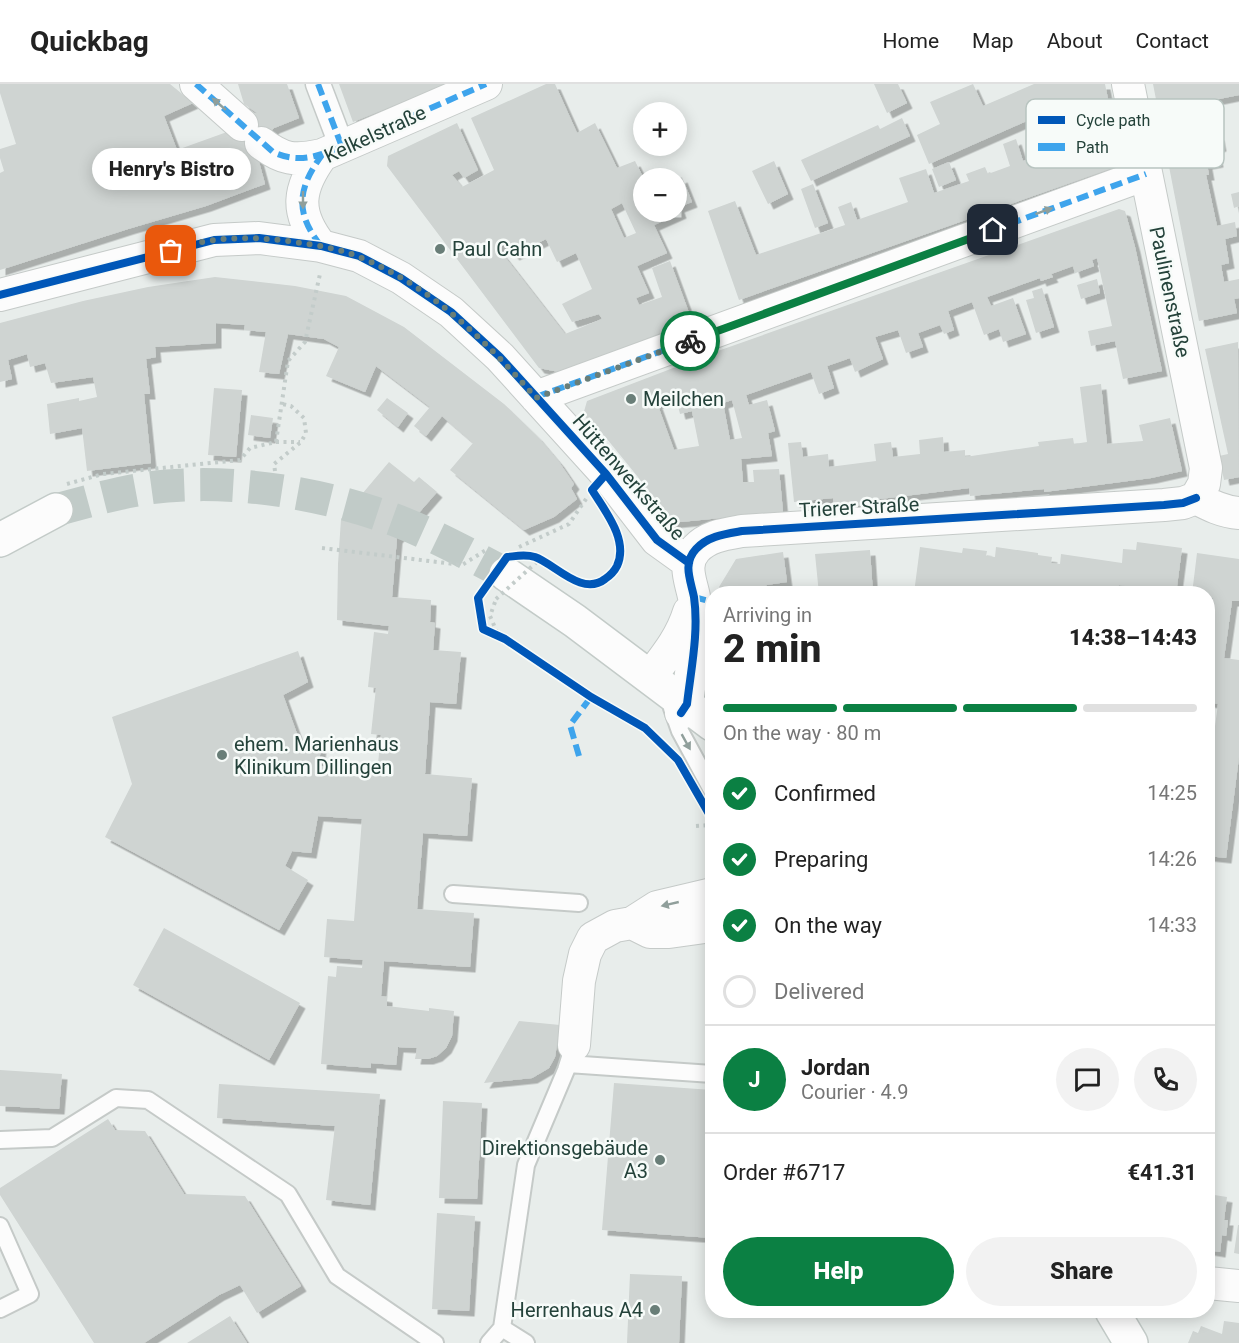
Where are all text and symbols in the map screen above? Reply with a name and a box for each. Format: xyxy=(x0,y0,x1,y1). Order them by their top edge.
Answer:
text: Quickbag xyxy=(30,25,149,58)
text: Home xyxy=(883,29,939,53)
text: Map xyxy=(972,29,1014,53)
text: About xyxy=(1047,29,1103,53)
text: Contact xyxy=(1136,29,1209,53)
one-way arrow xyxy=(212,98,227,111)
legend xyxy=(1026,99,1224,168)
street label: Kelkelstraße xyxy=(320,100,430,168)
map controls xyxy=(633,102,687,222)
button: + xyxy=(633,102,687,156)
text: Cycle path xyxy=(1076,111,1150,130)
text: Path xyxy=(1076,138,1109,157)
callout: Henry's Bistro xyxy=(92,149,250,191)
text: Henry's Bistro xyxy=(109,157,234,181)
button: − xyxy=(633,168,687,222)
one-way arrow xyxy=(298,191,308,210)
pin xyxy=(967,204,1018,255)
one-way arrow xyxy=(1036,206,1054,216)
icon: home xyxy=(976,213,1009,246)
street label: Paulinenstraße xyxy=(1144,224,1196,360)
pin xyxy=(145,225,196,276)
icon: bag xyxy=(154,234,187,267)
place label: Paul Cahn xyxy=(452,237,542,261)
marker: Paul Cahn xyxy=(433,242,447,256)
courier xyxy=(660,311,720,371)
icon: bike xyxy=(674,325,707,358)
place label: Meilchen xyxy=(643,387,724,411)
marker: Meilchen xyxy=(624,392,638,406)
street label: Hüttenwerkstraße xyxy=(568,409,690,545)
street label: Trierer Straße xyxy=(798,492,920,522)
text: Arriving in xyxy=(723,603,812,627)
text: 14:38–14:43 xyxy=(1069,625,1197,650)
text: 2 min xyxy=(723,626,821,672)
text: On the way · 80 m xyxy=(723,721,881,745)
place label: ehem. Marienhaus Klinikum Dillingen xyxy=(234,732,399,779)
one-way arrow xyxy=(681,734,691,751)
marker: ehem. Marienhaus Klinikum Dillingen xyxy=(215,748,229,762)
icon: check xyxy=(723,777,756,810)
text: Confirmed xyxy=(774,781,876,806)
text: 14:25 xyxy=(1147,781,1197,805)
icon: check xyxy=(723,843,756,876)
text: Preparing xyxy=(774,847,868,872)
text: 14:26 xyxy=(1147,847,1197,871)
one-way arrow xyxy=(661,899,680,909)
icon: check xyxy=(723,909,756,942)
text: On the way xyxy=(774,913,882,938)
text: 14:33 xyxy=(1147,913,1197,937)
text: Delivered xyxy=(774,979,864,1004)
button: chat xyxy=(1056,1048,1119,1111)
button: phone xyxy=(1134,1048,1197,1111)
text: Jordan xyxy=(801,1055,870,1080)
text: J xyxy=(748,1067,761,1092)
text: Courier · 4.9 xyxy=(801,1080,908,1104)
place label: Direktionsgebäude A3 xyxy=(482,1136,648,1183)
marker: Direktionsgebäude A3 xyxy=(653,1153,667,1167)
text: Order #6717 xyxy=(723,1160,845,1185)
text: €41.31 xyxy=(1128,1160,1197,1185)
button: Help xyxy=(723,1237,954,1306)
button: Share xyxy=(966,1237,1197,1306)
place label: Herrenhaus A4 xyxy=(511,1298,643,1322)
marker: Herrenhaus A4 xyxy=(648,1303,662,1317)

